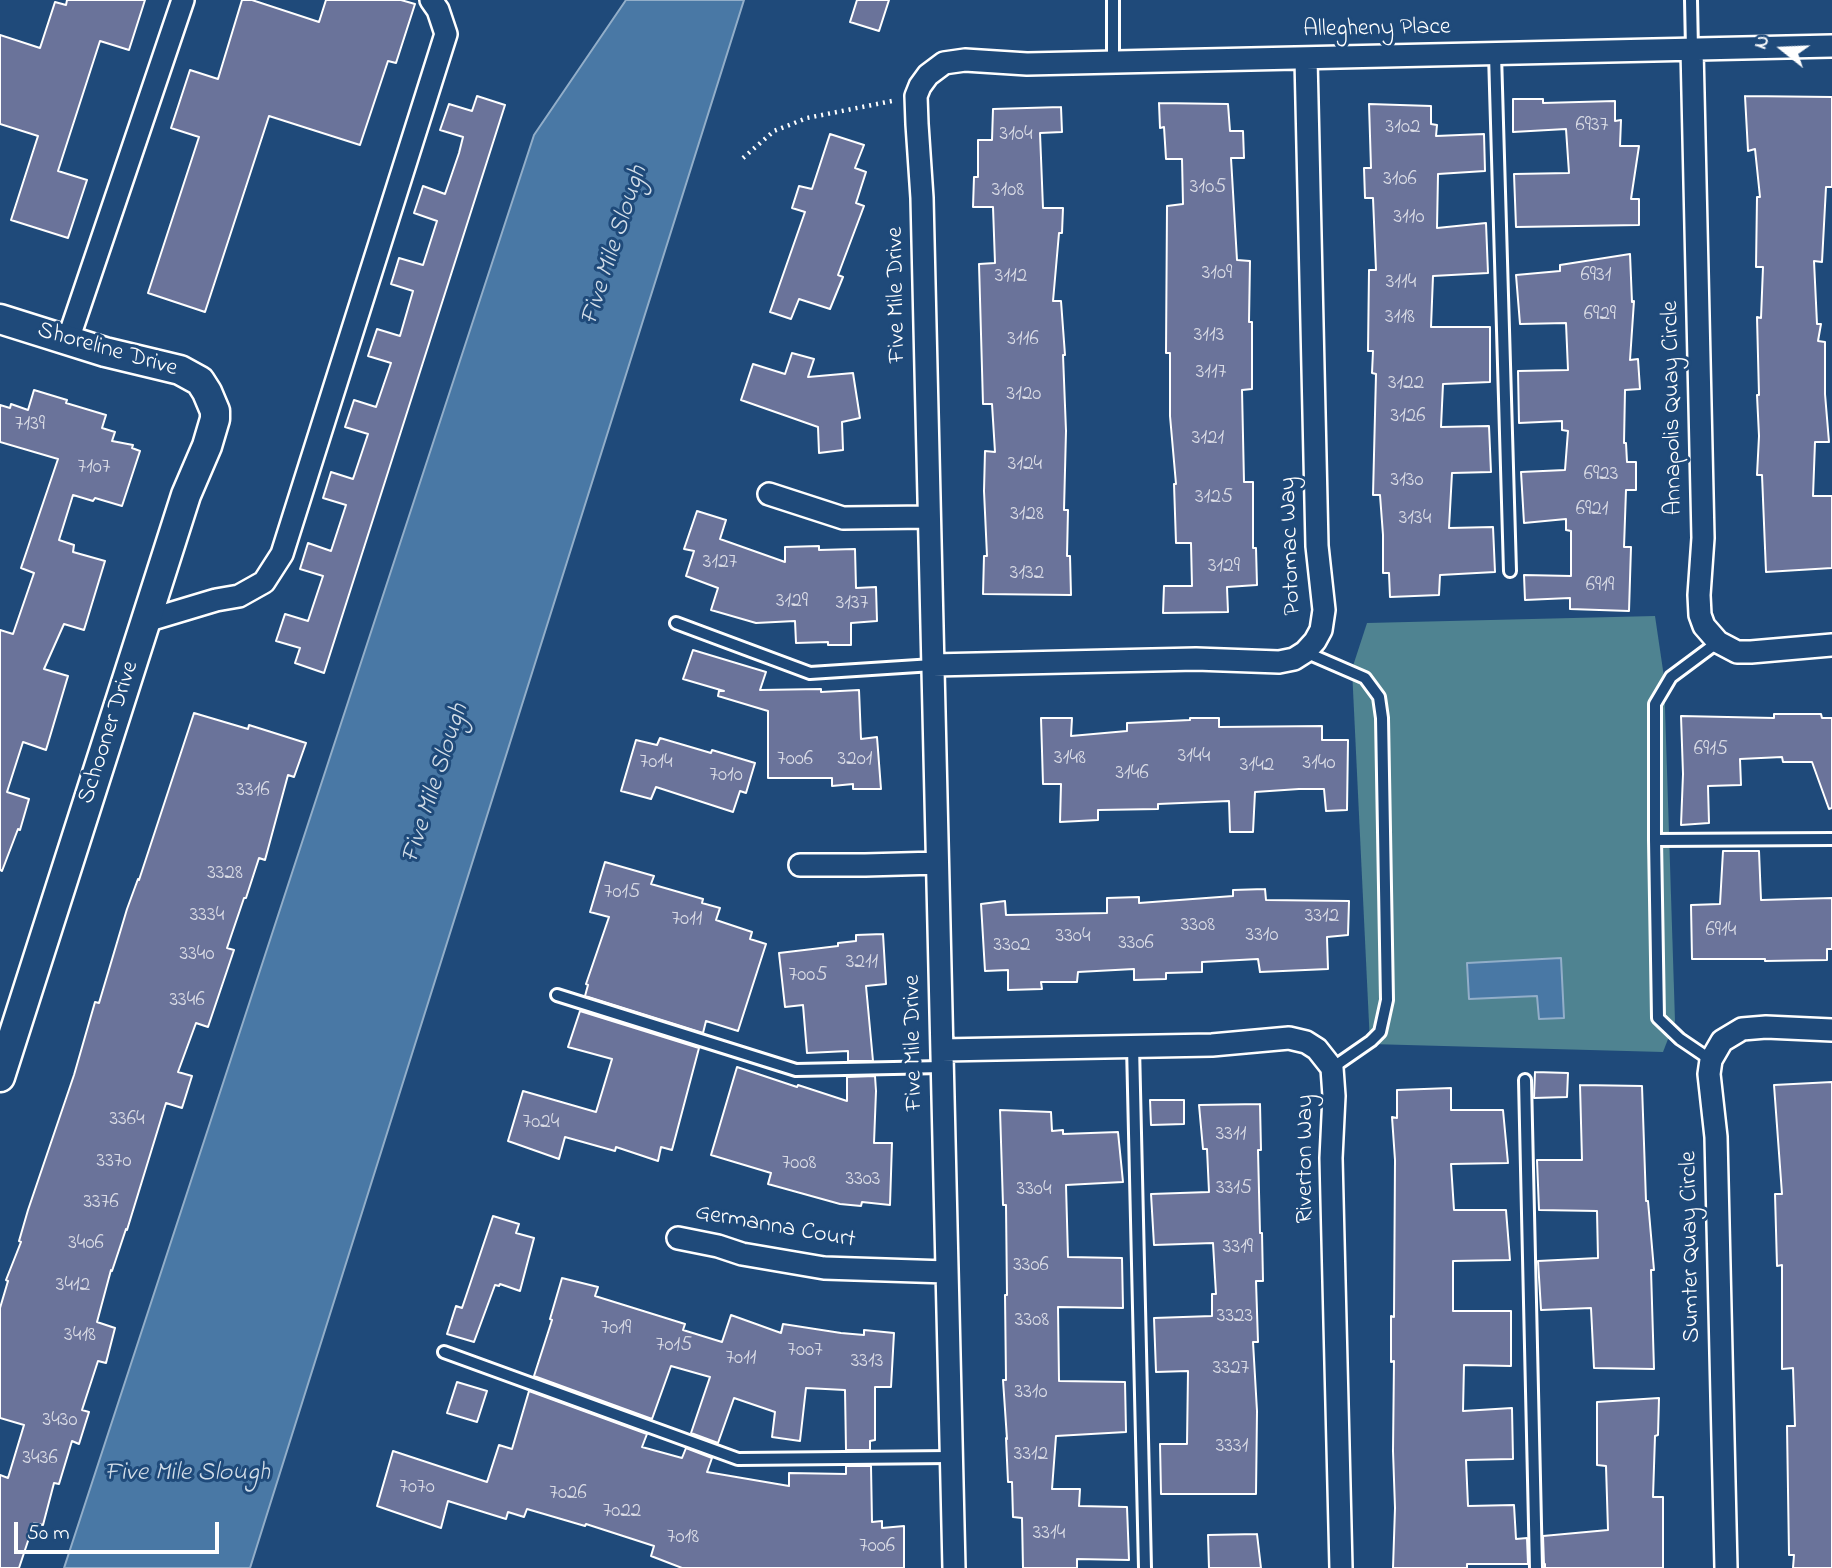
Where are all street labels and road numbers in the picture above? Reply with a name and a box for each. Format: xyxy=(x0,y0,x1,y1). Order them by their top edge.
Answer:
street label: Allegheny Place xyxy=(1303,14,1451,46)
street label: Five Mile Drive xyxy=(882,227,914,363)
street label: Annapolis Quay Circle xyxy=(1658,300,1690,516)
street label: Shoreline Drive xyxy=(34,317,180,385)
street label: Potomac Way xyxy=(1275,476,1309,616)
street label: Schooner Drive xyxy=(73,658,147,808)
street label: Five Mile Drive xyxy=(899,975,931,1111)
street label: Riverton Way xyxy=(1293,1094,1321,1224)
street label: Sumter Quay Circle xyxy=(1676,1151,1708,1343)
street label: Germanna Court xyxy=(693,1200,857,1256)

